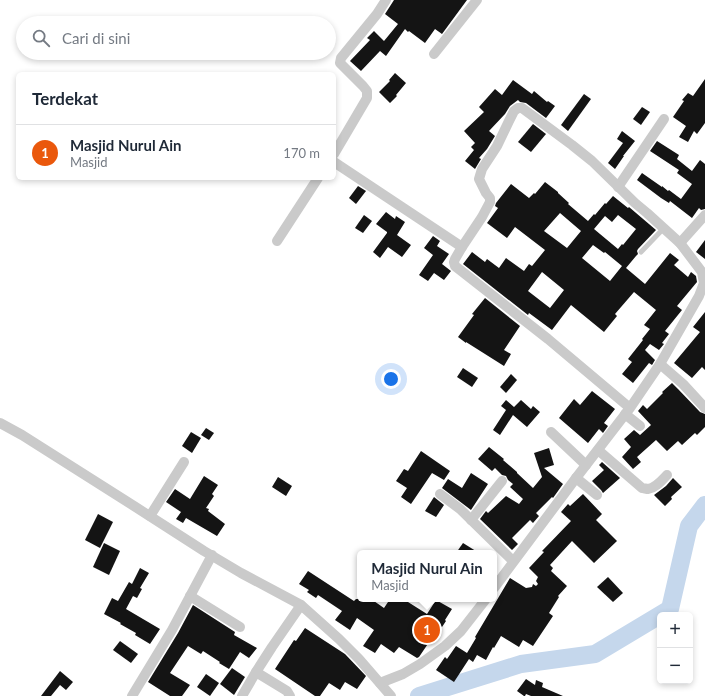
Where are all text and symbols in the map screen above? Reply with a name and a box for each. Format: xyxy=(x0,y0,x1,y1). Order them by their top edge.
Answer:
search box xyxy=(16,16,336,60)
icon: search xyxy=(30,27,52,49)
text: Cari di sini xyxy=(62,29,130,47)
text: Terdekat xyxy=(32,88,98,109)
text: Masjid Nurul Ain xyxy=(70,136,181,154)
text: 1 xyxy=(41,145,49,161)
text: 170 m xyxy=(283,145,320,161)
text: Masjid xyxy=(70,154,108,170)
your location xyxy=(381,369,401,389)
popup xyxy=(357,550,497,602)
text: Masjid Nurul Ain xyxy=(371,559,483,577)
text: Masjid xyxy=(371,577,409,593)
map controls xyxy=(657,612,693,684)
button: + xyxy=(657,612,693,648)
pin: 1 xyxy=(414,615,440,645)
button: − xyxy=(657,648,693,684)

